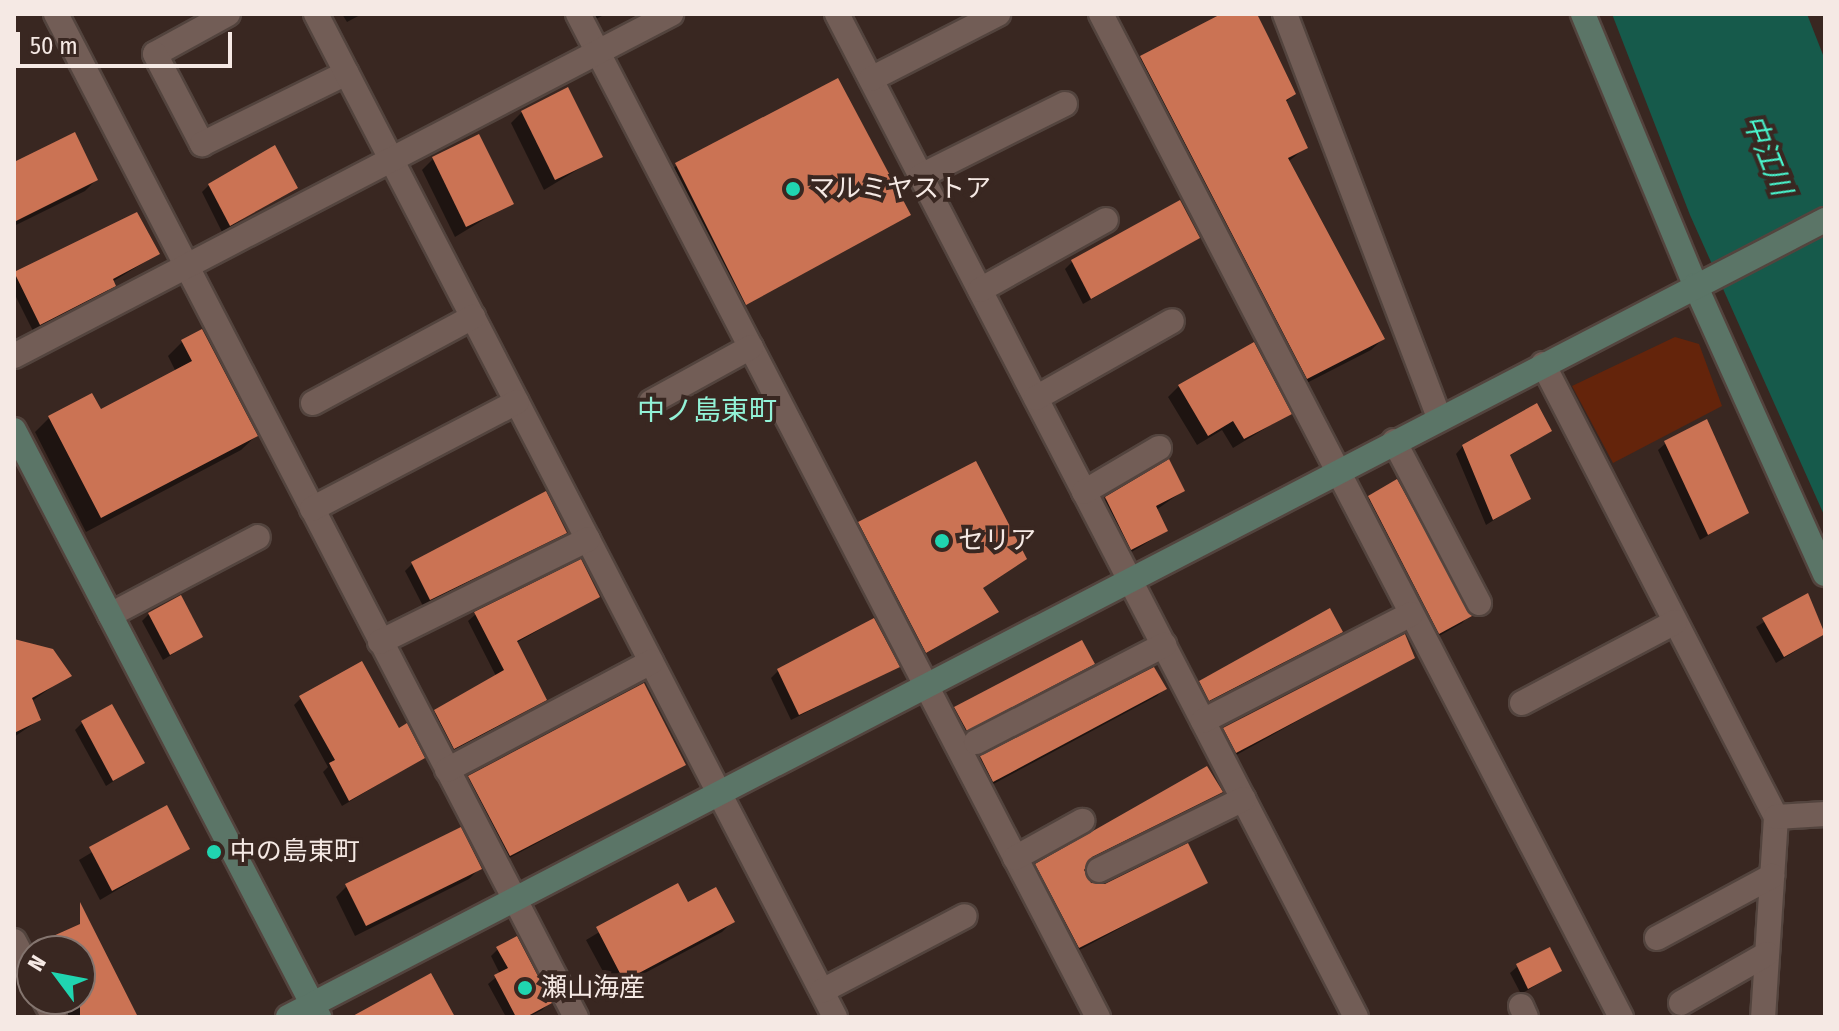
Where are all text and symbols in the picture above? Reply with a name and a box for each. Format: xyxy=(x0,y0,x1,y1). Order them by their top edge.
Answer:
scale bar xyxy=(20,16,236,66)
text: 50 m xyxy=(30,32,78,60)
water label: 中江川 xyxy=(1736,110,1798,200)
place label: マルミヤストア xyxy=(809,173,991,205)
marker: マルミヤストア xyxy=(784,180,802,198)
district label: 中ノ島東町 xyxy=(637,394,777,428)
place label: セリア xyxy=(958,525,1036,557)
marker: セリア xyxy=(933,532,951,550)
place label: 中の島東町 xyxy=(230,836,360,868)
marker: 中の島東町 xyxy=(205,843,223,861)
north arrow xyxy=(16,935,96,1015)
text: N xyxy=(22,950,52,976)
place label: 瀬山海産 xyxy=(541,972,645,1004)
marker: 瀬山海産 xyxy=(516,979,534,997)

